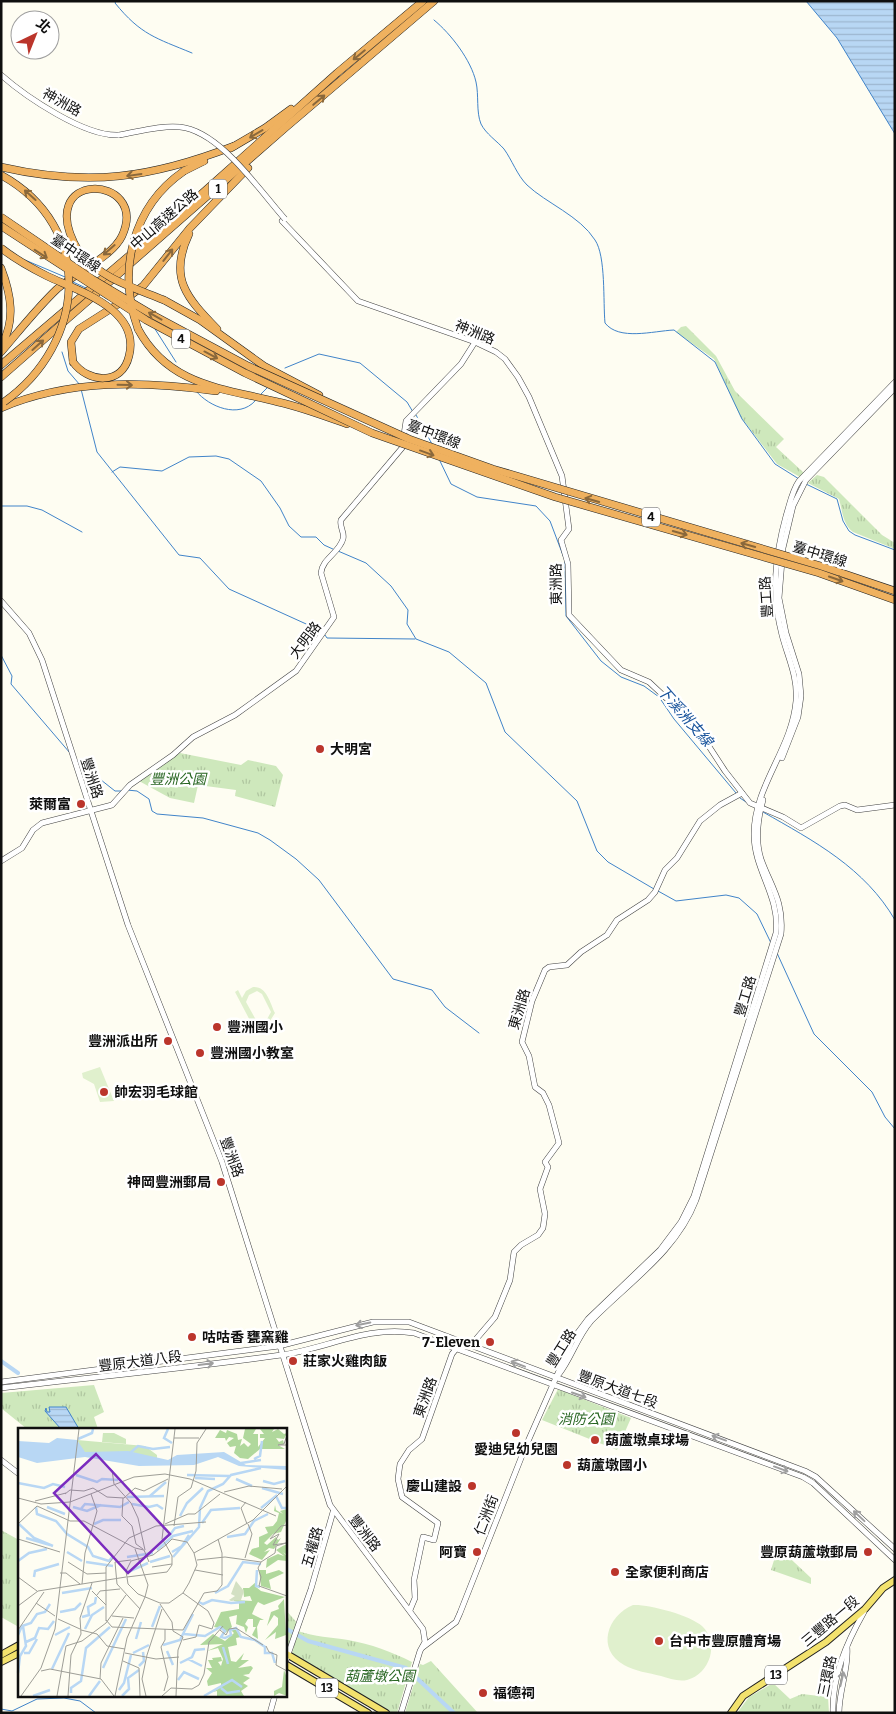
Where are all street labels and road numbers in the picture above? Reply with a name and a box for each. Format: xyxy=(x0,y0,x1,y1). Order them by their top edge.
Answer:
street label: 神洲路 xyxy=(39,85,84,120)
road number: 1 xyxy=(209,180,227,198)
street label: 中山高速公路 xyxy=(127,185,202,253)
street label: 臺中環線 xyxy=(48,231,104,276)
street label: 神洲路 xyxy=(452,317,497,348)
road number: 4 xyxy=(172,329,190,348)
street label: 臺中環線 xyxy=(405,416,463,452)
road number: 4 xyxy=(642,508,660,526)
street label: 臺中環線 xyxy=(791,538,849,571)
street label: 東洲路 xyxy=(548,563,565,605)
street label: 豐工路 xyxy=(757,575,776,619)
street label: 大明路 xyxy=(286,618,325,662)
street label: 豐洲路 xyxy=(77,756,106,801)
street label: 豐工路 xyxy=(731,974,760,1019)
street label: 東洲路 xyxy=(505,987,534,1032)
street label: 豐洲路 xyxy=(216,1135,247,1180)
street label: 豐工路 xyxy=(543,1326,580,1371)
street label: 豐原大道八段 xyxy=(97,1348,183,1375)
street label: 豐原大道七段 xyxy=(575,1367,660,1412)
street label: 東洲路 xyxy=(410,1375,441,1420)
street label: 仁洲街 xyxy=(471,1493,502,1538)
street label: 豐洲路 xyxy=(345,1512,384,1555)
street label: 五權路 xyxy=(299,1525,326,1570)
street label: 三豐路一段 xyxy=(798,1592,863,1650)
street label: 三環路 xyxy=(815,1654,840,1698)
road number: 13 xyxy=(765,1666,787,1684)
road number: 13 xyxy=(316,1679,338,1698)

